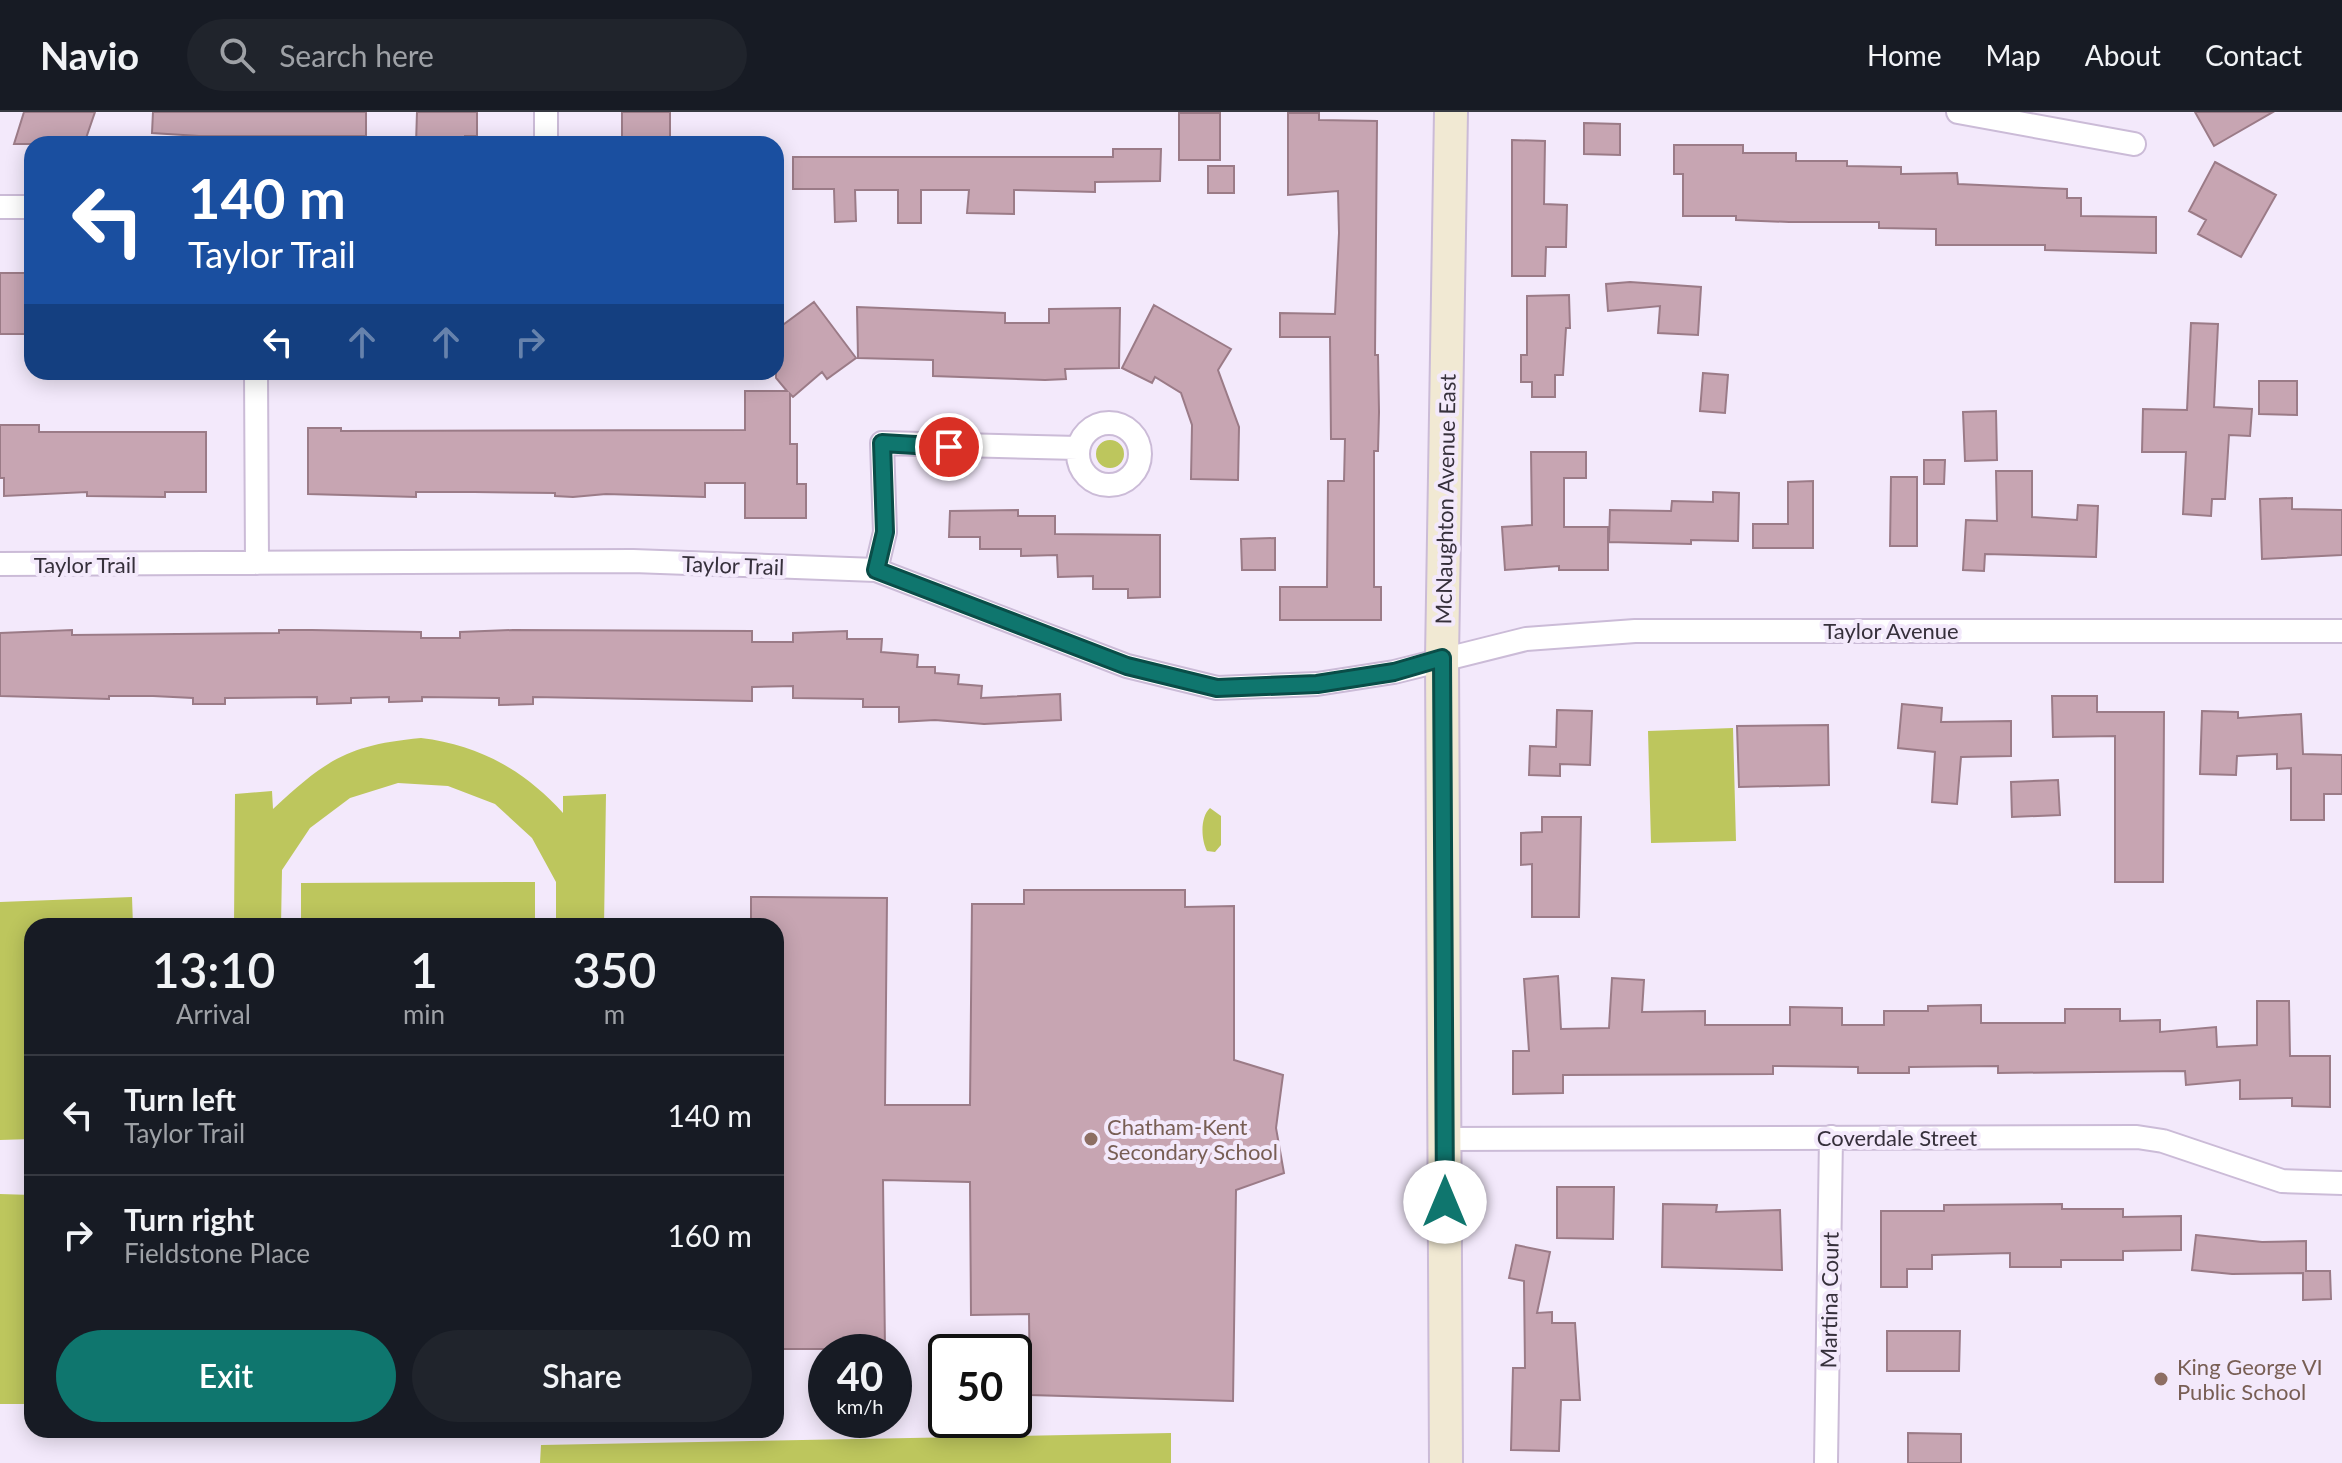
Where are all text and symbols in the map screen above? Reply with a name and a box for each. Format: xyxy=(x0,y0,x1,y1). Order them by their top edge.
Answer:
search box xyxy=(187,19,747,91)
text: Navio xyxy=(40,32,139,78)
icon: search xyxy=(215,33,259,77)
text: Search here xyxy=(279,37,434,73)
text: Home xyxy=(1867,38,1942,72)
text: Map xyxy=(1986,38,2041,72)
text: About xyxy=(2085,38,2161,72)
text: Contact xyxy=(2205,38,2302,72)
text: 140 m xyxy=(188,164,346,231)
icon: left xyxy=(56,168,160,272)
text: Taylor Trail xyxy=(188,232,356,276)
icon: left xyxy=(256,320,300,364)
icon: ahead xyxy=(340,320,384,364)
icon: ahead xyxy=(424,320,468,364)
icon: right xyxy=(508,320,552,364)
street label: McNaughton Avenue East xyxy=(1429,373,1461,624)
pin xyxy=(915,413,983,481)
icon: arrive xyxy=(927,425,971,469)
street label: Taylor Trail xyxy=(681,550,785,580)
street label: Taylor Trail xyxy=(34,551,136,578)
street label: Taylor Avenue xyxy=(1823,617,1959,644)
text: 13:10 xyxy=(152,941,275,998)
text: 1 xyxy=(410,941,438,998)
text: 350 xyxy=(573,941,656,998)
text: Arrival xyxy=(176,998,251,1030)
text: min xyxy=(403,998,445,1030)
text: m xyxy=(604,998,625,1030)
text: Turn left xyxy=(124,1081,236,1117)
icon: left xyxy=(56,1093,100,1137)
text: 140 m xyxy=(667,1097,752,1133)
place label: Chatham-Kent Secondary School xyxy=(1107,1113,1278,1165)
text: Taylor Trail xyxy=(124,1117,245,1149)
street label: Coverdale Street xyxy=(1817,1124,1977,1151)
marker: Chatham-Kent Secondary School xyxy=(1082,1130,1100,1148)
position arrow xyxy=(1403,1160,1487,1244)
text: Turn right xyxy=(124,1201,254,1237)
icon: right xyxy=(56,1213,100,1257)
text: 160 m xyxy=(667,1217,752,1253)
street label: Martina Court xyxy=(1814,1231,1844,1368)
text: Fieldstone Place xyxy=(124,1237,310,1269)
button: Exit xyxy=(56,1330,396,1422)
button: Share xyxy=(412,1330,752,1422)
speed limit sign: 50 xyxy=(928,1334,1032,1438)
text: 40 xyxy=(837,1352,883,1400)
place label: King George VI Public School xyxy=(2177,1353,2323,1405)
marker: King George VI Public School xyxy=(2152,1370,2170,1388)
text: km/h xyxy=(837,1394,883,1418)

